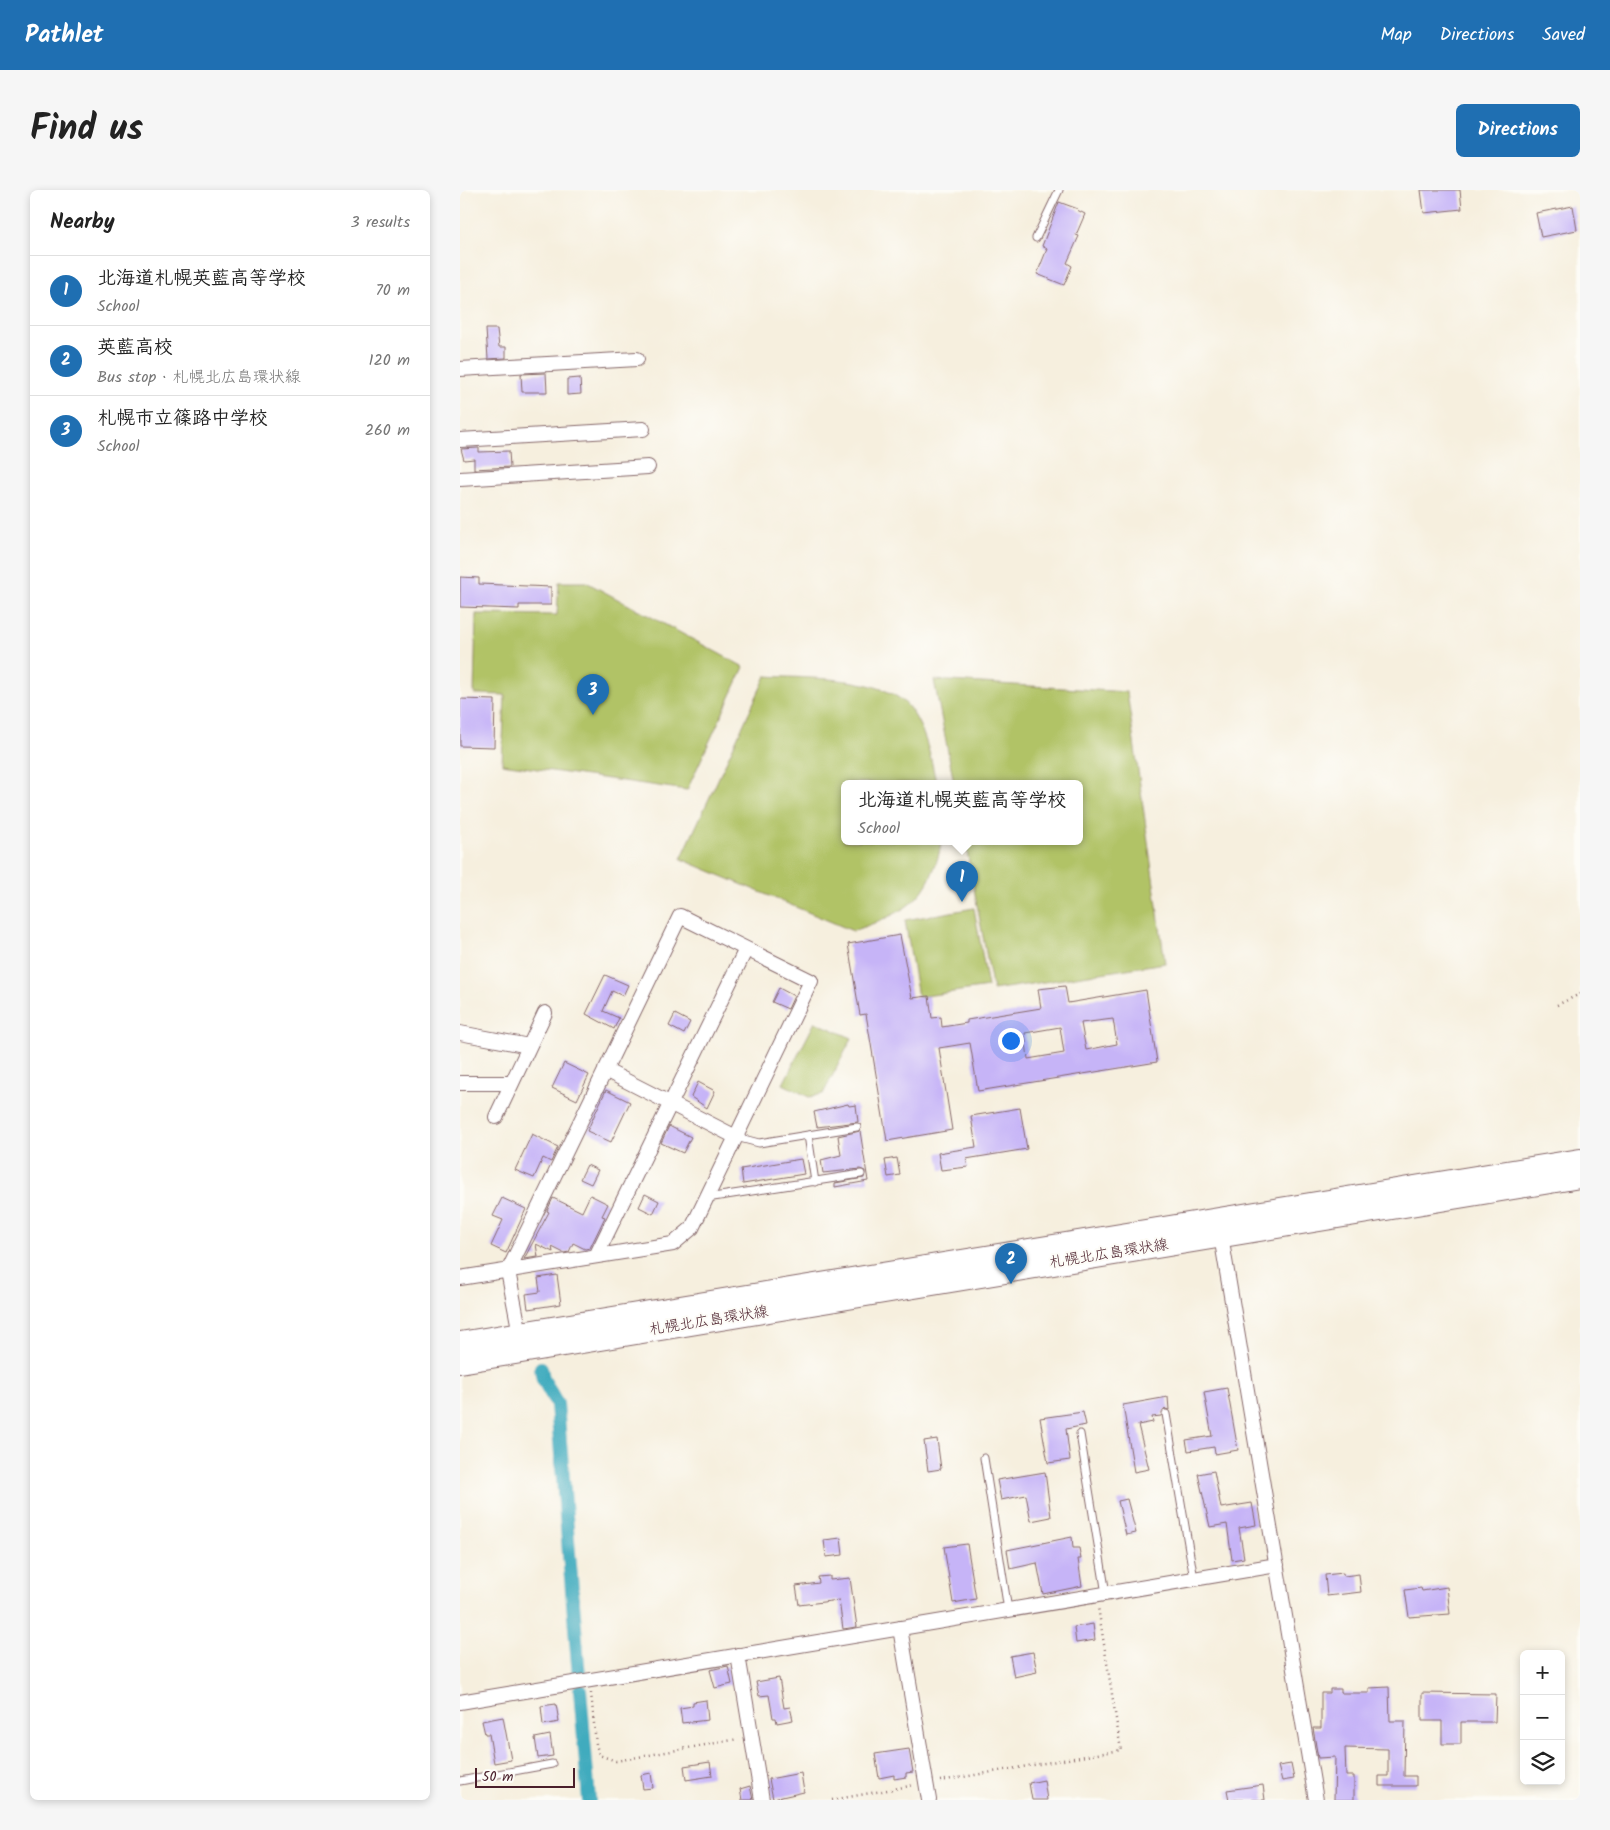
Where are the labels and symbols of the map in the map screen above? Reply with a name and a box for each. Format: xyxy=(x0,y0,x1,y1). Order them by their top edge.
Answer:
pin: 3 xyxy=(577,674,609,715)
pin: 1 xyxy=(946,861,978,902)
your location xyxy=(998,1028,1024,1054)
street label: 札幌北広島環状線 xyxy=(1048,1233,1170,1275)
pin: 2 xyxy=(995,1243,1027,1284)
street label: 札幌北広島環状線 xyxy=(648,1300,770,1342)
scale bar xyxy=(475,1765,575,1788)

